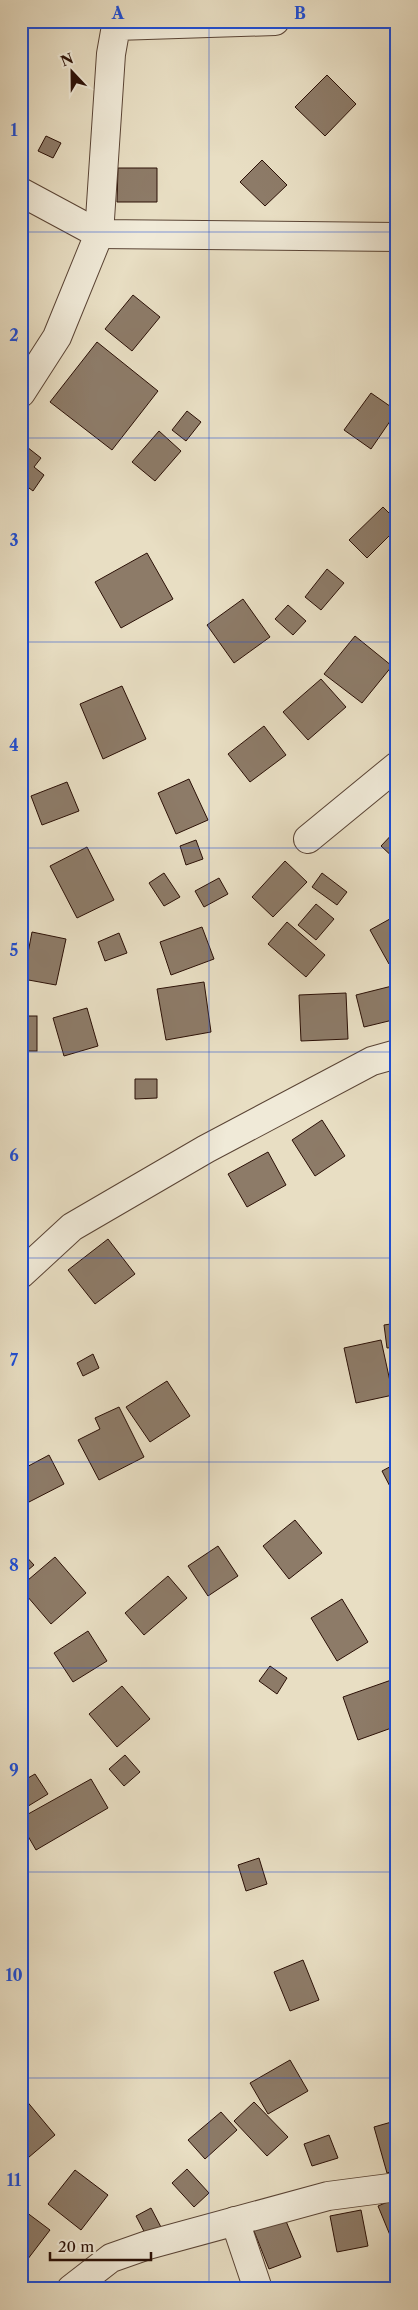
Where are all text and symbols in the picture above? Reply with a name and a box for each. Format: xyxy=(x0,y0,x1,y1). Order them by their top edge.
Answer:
text: A xyxy=(111,3,125,23)
text: B xyxy=(294,3,306,23)
north arrow xyxy=(48,48,98,98)
text: N xyxy=(58,49,76,71)
text: 1 xyxy=(10,120,18,140)
text: 2 xyxy=(9,325,19,345)
text: 3 xyxy=(9,530,19,550)
text: 4 xyxy=(9,735,19,755)
text: 5 xyxy=(10,940,19,960)
text: 6 xyxy=(9,1145,19,1165)
text: 7 xyxy=(10,1350,19,1370)
text: 8 xyxy=(9,1555,19,1575)
text: 9 xyxy=(9,1760,19,1780)
text: 10 xyxy=(5,1965,23,1985)
text: 11 xyxy=(7,2170,22,2190)
scale bar xyxy=(50,2230,151,2262)
text: 20 m xyxy=(58,2237,94,2256)

